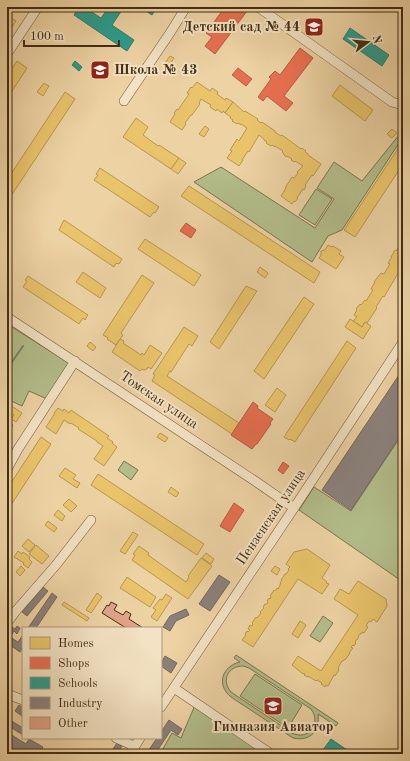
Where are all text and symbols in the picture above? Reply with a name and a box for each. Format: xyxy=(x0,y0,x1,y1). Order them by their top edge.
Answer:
school or university icon: Детский сад № 44 xyxy=(303,16,325,38)
place label: Детский сад № 44 xyxy=(182,20,300,34)
scale bar xyxy=(24,22,119,48)
north arrow xyxy=(348,22,388,62)
text: 100 m xyxy=(30,31,64,43)
text: N xyxy=(370,34,383,46)
school or university icon: Школа № 43 xyxy=(89,59,111,81)
place label: Школа № 43 xyxy=(114,63,197,77)
street label: Томская улица xyxy=(117,369,201,431)
street label: Пензенская улица xyxy=(234,466,308,568)
legend xyxy=(22,627,162,739)
text: Homes xyxy=(58,638,94,650)
text: Shops xyxy=(58,658,89,670)
text: Schools xyxy=(58,678,98,690)
school or university icon: Гимназия Авиатор xyxy=(262,695,284,717)
text: Industry xyxy=(58,698,103,710)
text: Other xyxy=(58,718,88,730)
place label: Гимназия Авиатор xyxy=(213,720,333,734)

